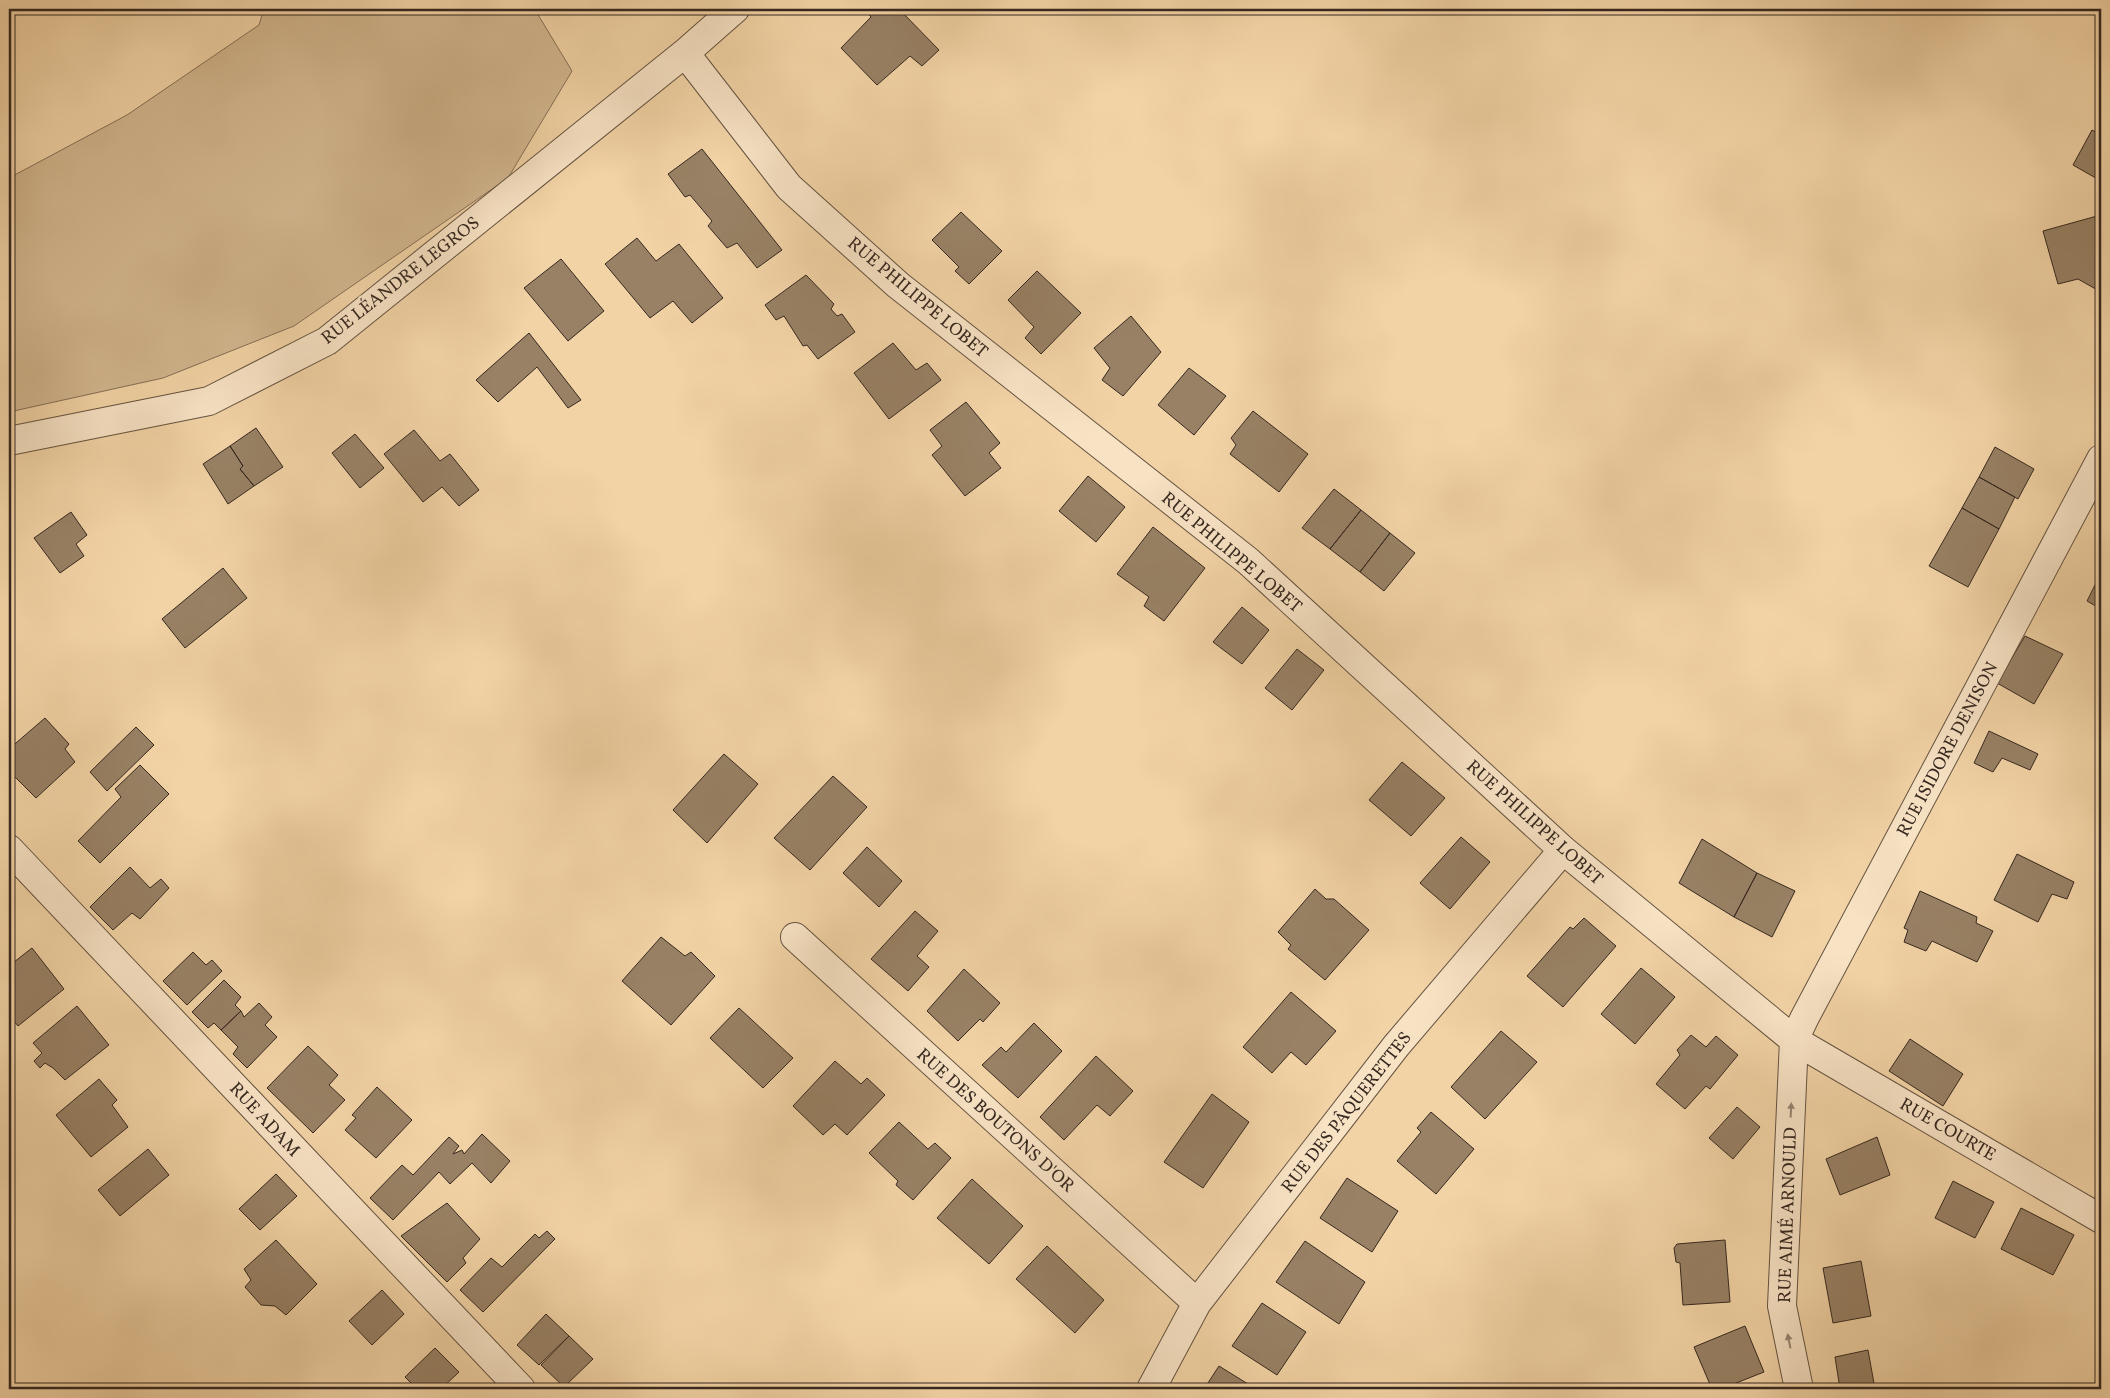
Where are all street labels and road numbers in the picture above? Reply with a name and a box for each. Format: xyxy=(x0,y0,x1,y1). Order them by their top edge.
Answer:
street label: RUE LÉANDRE LEGROS xyxy=(316,211,485,351)
street label: RUE PHILIPPE LOBET xyxy=(841,232,993,365)
street label: RUE PHILIPPE LOBET xyxy=(1155,487,1307,620)
street label: RUE ISIDORE DENISON xyxy=(1892,658,2005,842)
street label: RUE PHILIPPE LOBET xyxy=(1460,755,1608,892)
street label: RUE DES PÂQUERETTES xyxy=(1276,1027,1418,1199)
street label: RUE DES BOUTONS D'OR xyxy=(910,1043,1080,1199)
street label: RUE ADAM xyxy=(223,1077,305,1163)
street label: RUE COURTE xyxy=(1894,1093,2000,1168)
street label: RUE AIMÉ ARNOULD xyxy=(1773,1127,1804,1303)

